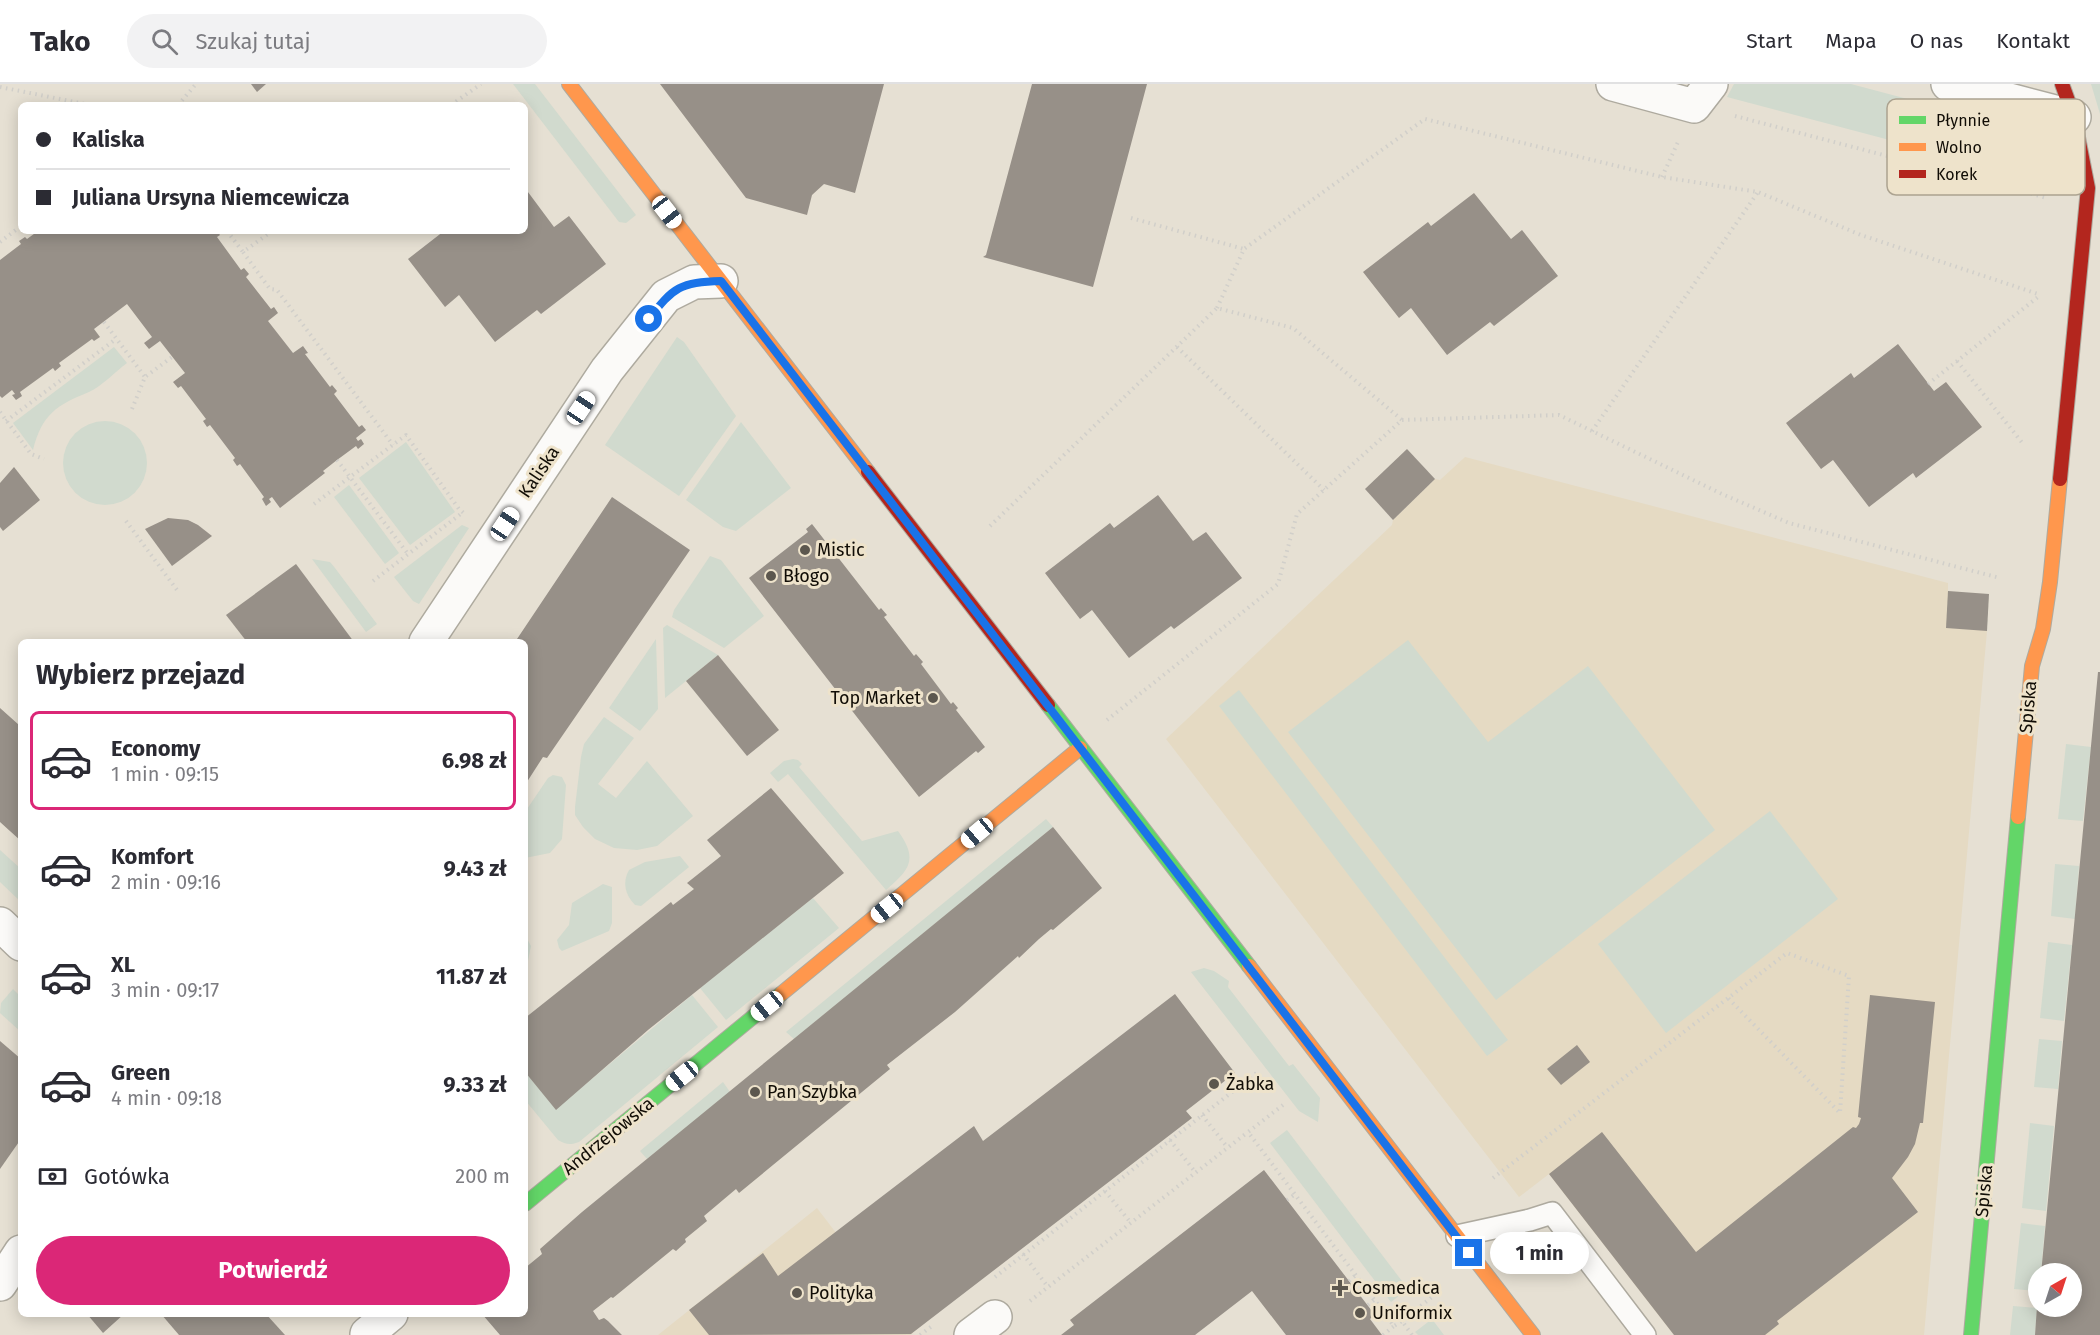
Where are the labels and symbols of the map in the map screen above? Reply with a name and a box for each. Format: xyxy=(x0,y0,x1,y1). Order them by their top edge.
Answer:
legend xyxy=(1887,99,2085,195)
text: Płynnie xyxy=(1936,111,1990,130)
text: Wolno xyxy=(1936,138,1982,157)
text: Korek xyxy=(1936,165,1978,184)
car xyxy=(649,192,685,232)
route start xyxy=(635,305,662,332)
car xyxy=(563,388,599,428)
street label: Kaliska xyxy=(514,442,564,502)
car xyxy=(487,504,523,544)
place label: Mistic xyxy=(817,539,865,561)
marker: Mistic xyxy=(798,543,812,557)
place label: Błogo xyxy=(783,565,829,587)
marker: Błogo xyxy=(764,569,778,583)
street label: Spiska xyxy=(2015,680,2041,734)
place label: Top Market xyxy=(831,687,921,709)
marker: Top Market xyxy=(926,691,940,705)
car xyxy=(957,815,997,851)
car xyxy=(867,890,907,926)
car xyxy=(747,988,787,1024)
car xyxy=(662,1058,702,1094)
place label: Żabka xyxy=(1226,1073,1274,1095)
marker: Żabka xyxy=(1207,1077,1221,1091)
place label: Pan Szybka xyxy=(767,1081,857,1103)
marker: Pan Szybka xyxy=(748,1085,762,1099)
street label: Andrzejowska xyxy=(558,1092,658,1180)
street label: Spiska xyxy=(1971,1164,1997,1218)
callout: 1 min xyxy=(1490,1232,1589,1274)
route end xyxy=(1455,1239,1482,1266)
north arrow xyxy=(2028,1263,2082,1317)
place label: Cosmedica xyxy=(1352,1277,1440,1299)
marker: Cosmedica xyxy=(1333,1281,1347,1295)
place label: Polityka xyxy=(809,1282,874,1304)
marker: Polityka xyxy=(790,1286,804,1300)
place label: Uniformix xyxy=(1372,1302,1452,1324)
marker: Uniformix xyxy=(1353,1306,1367,1320)

